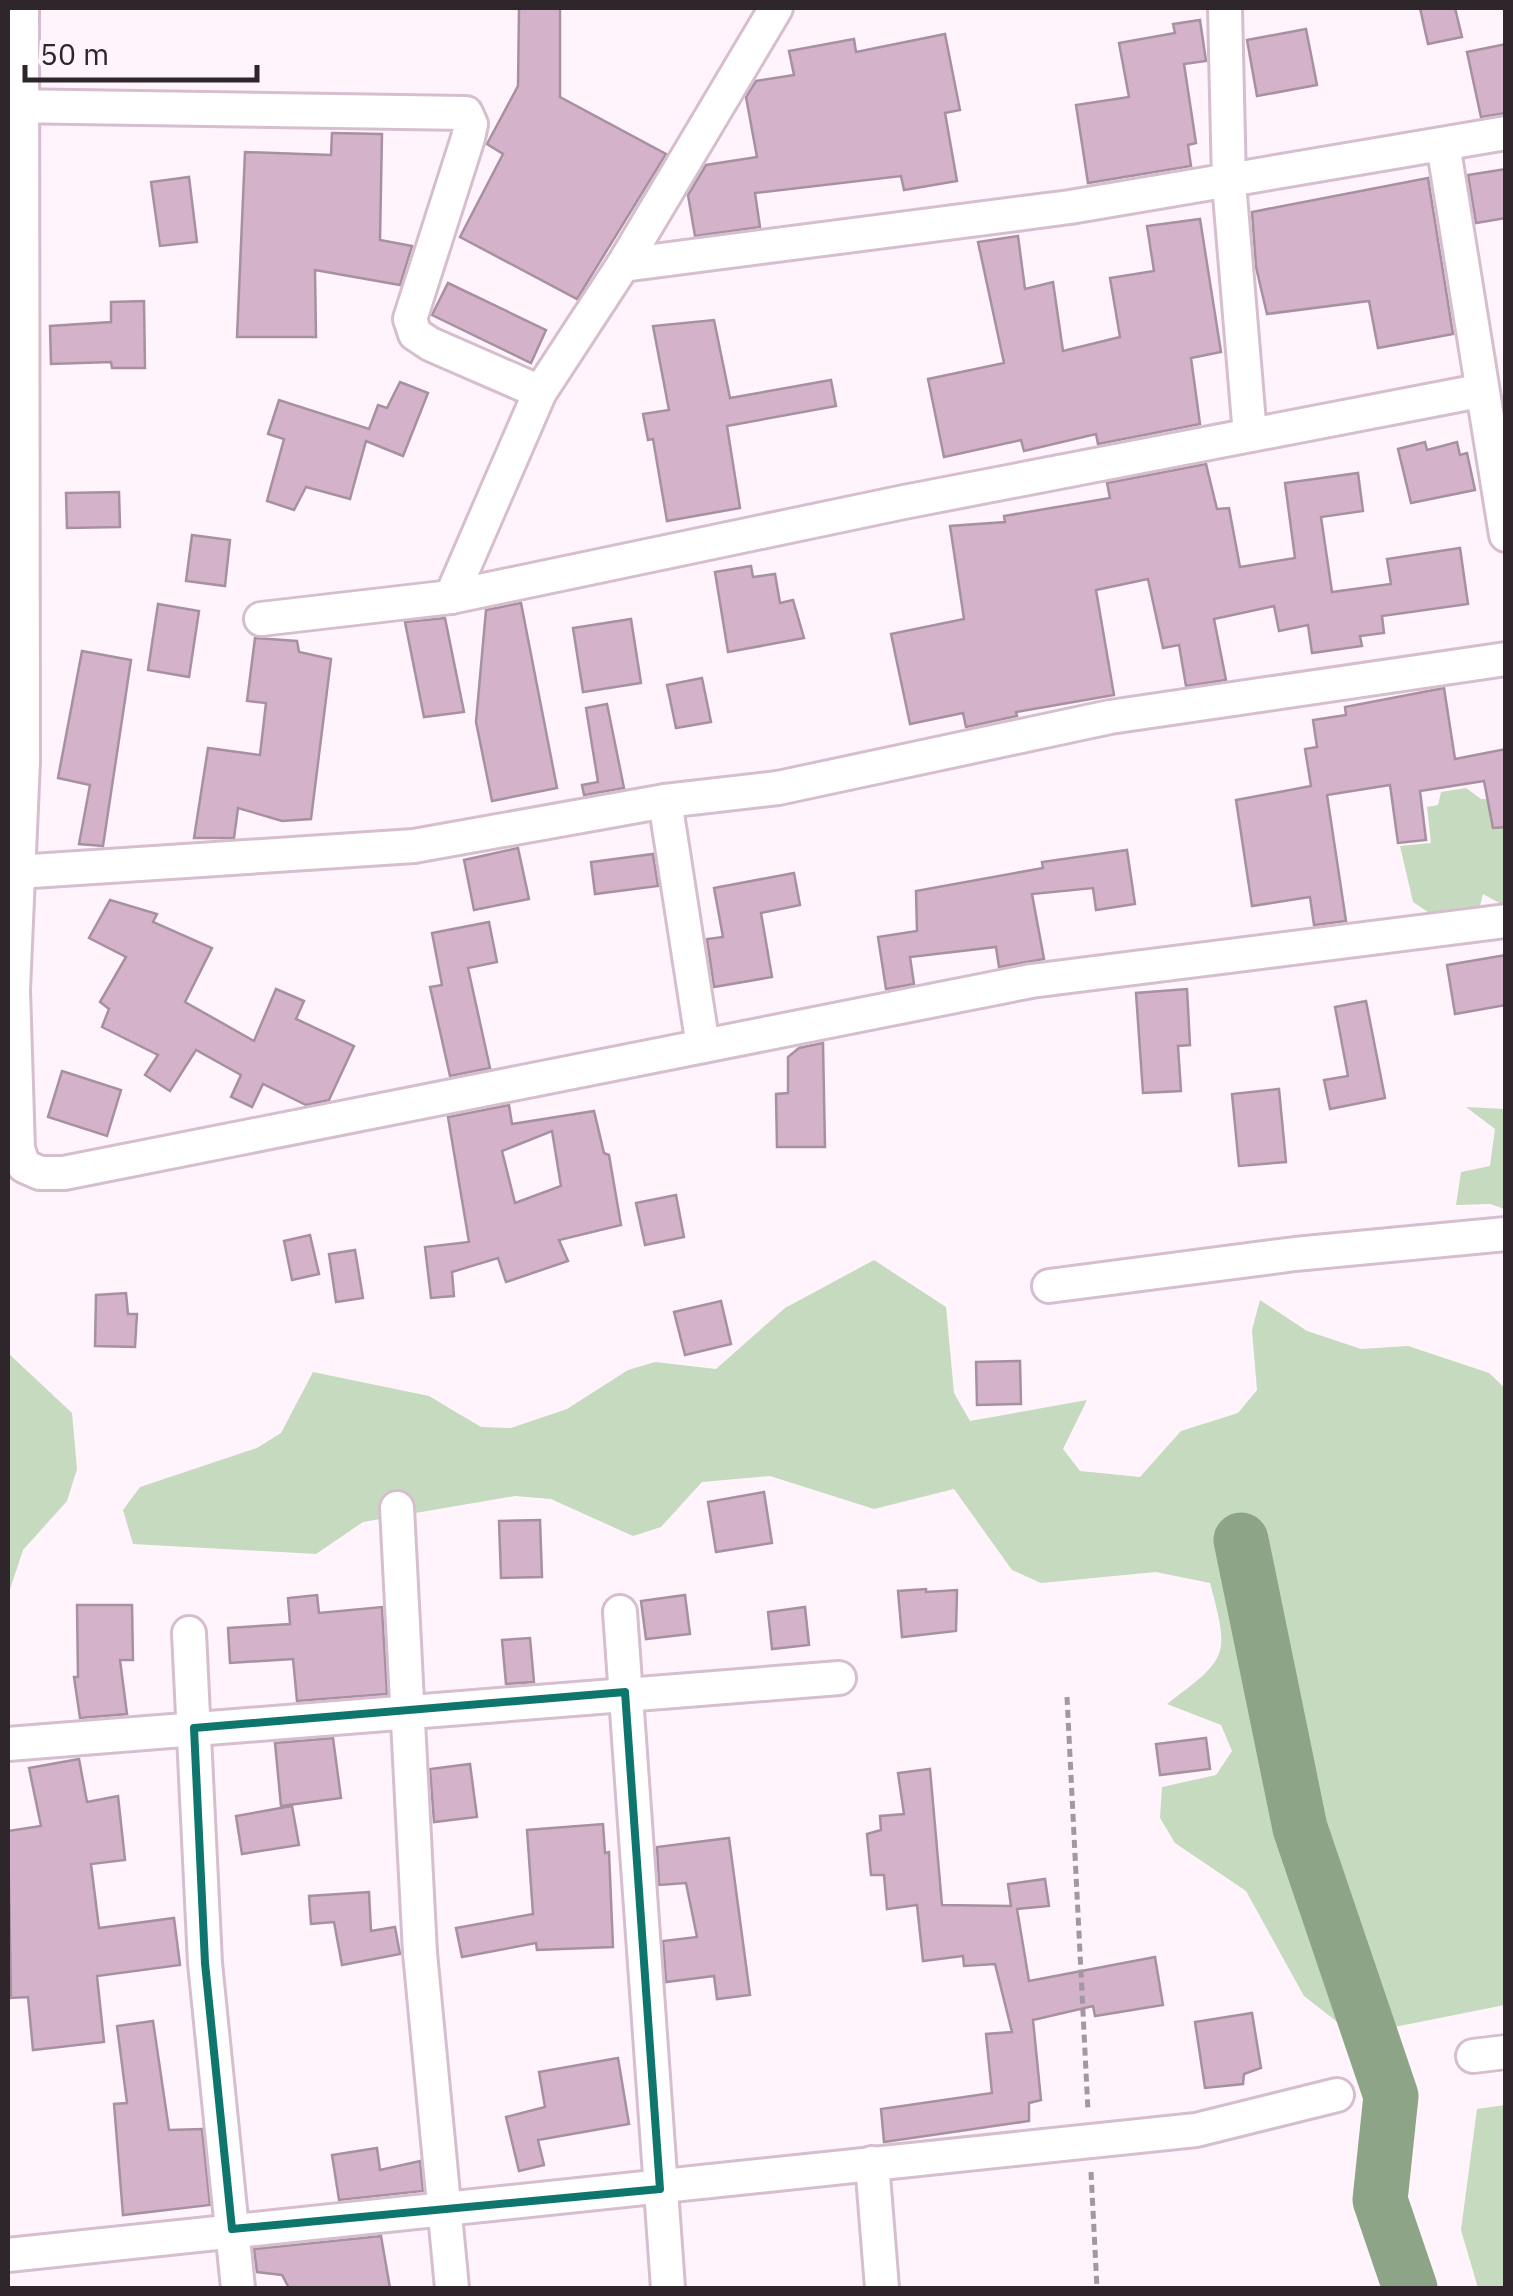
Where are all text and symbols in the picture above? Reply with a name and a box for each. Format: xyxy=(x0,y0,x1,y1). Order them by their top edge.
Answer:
scale bar xyxy=(25,20,258,82)
text: 50 m xyxy=(40,34,109,73)

